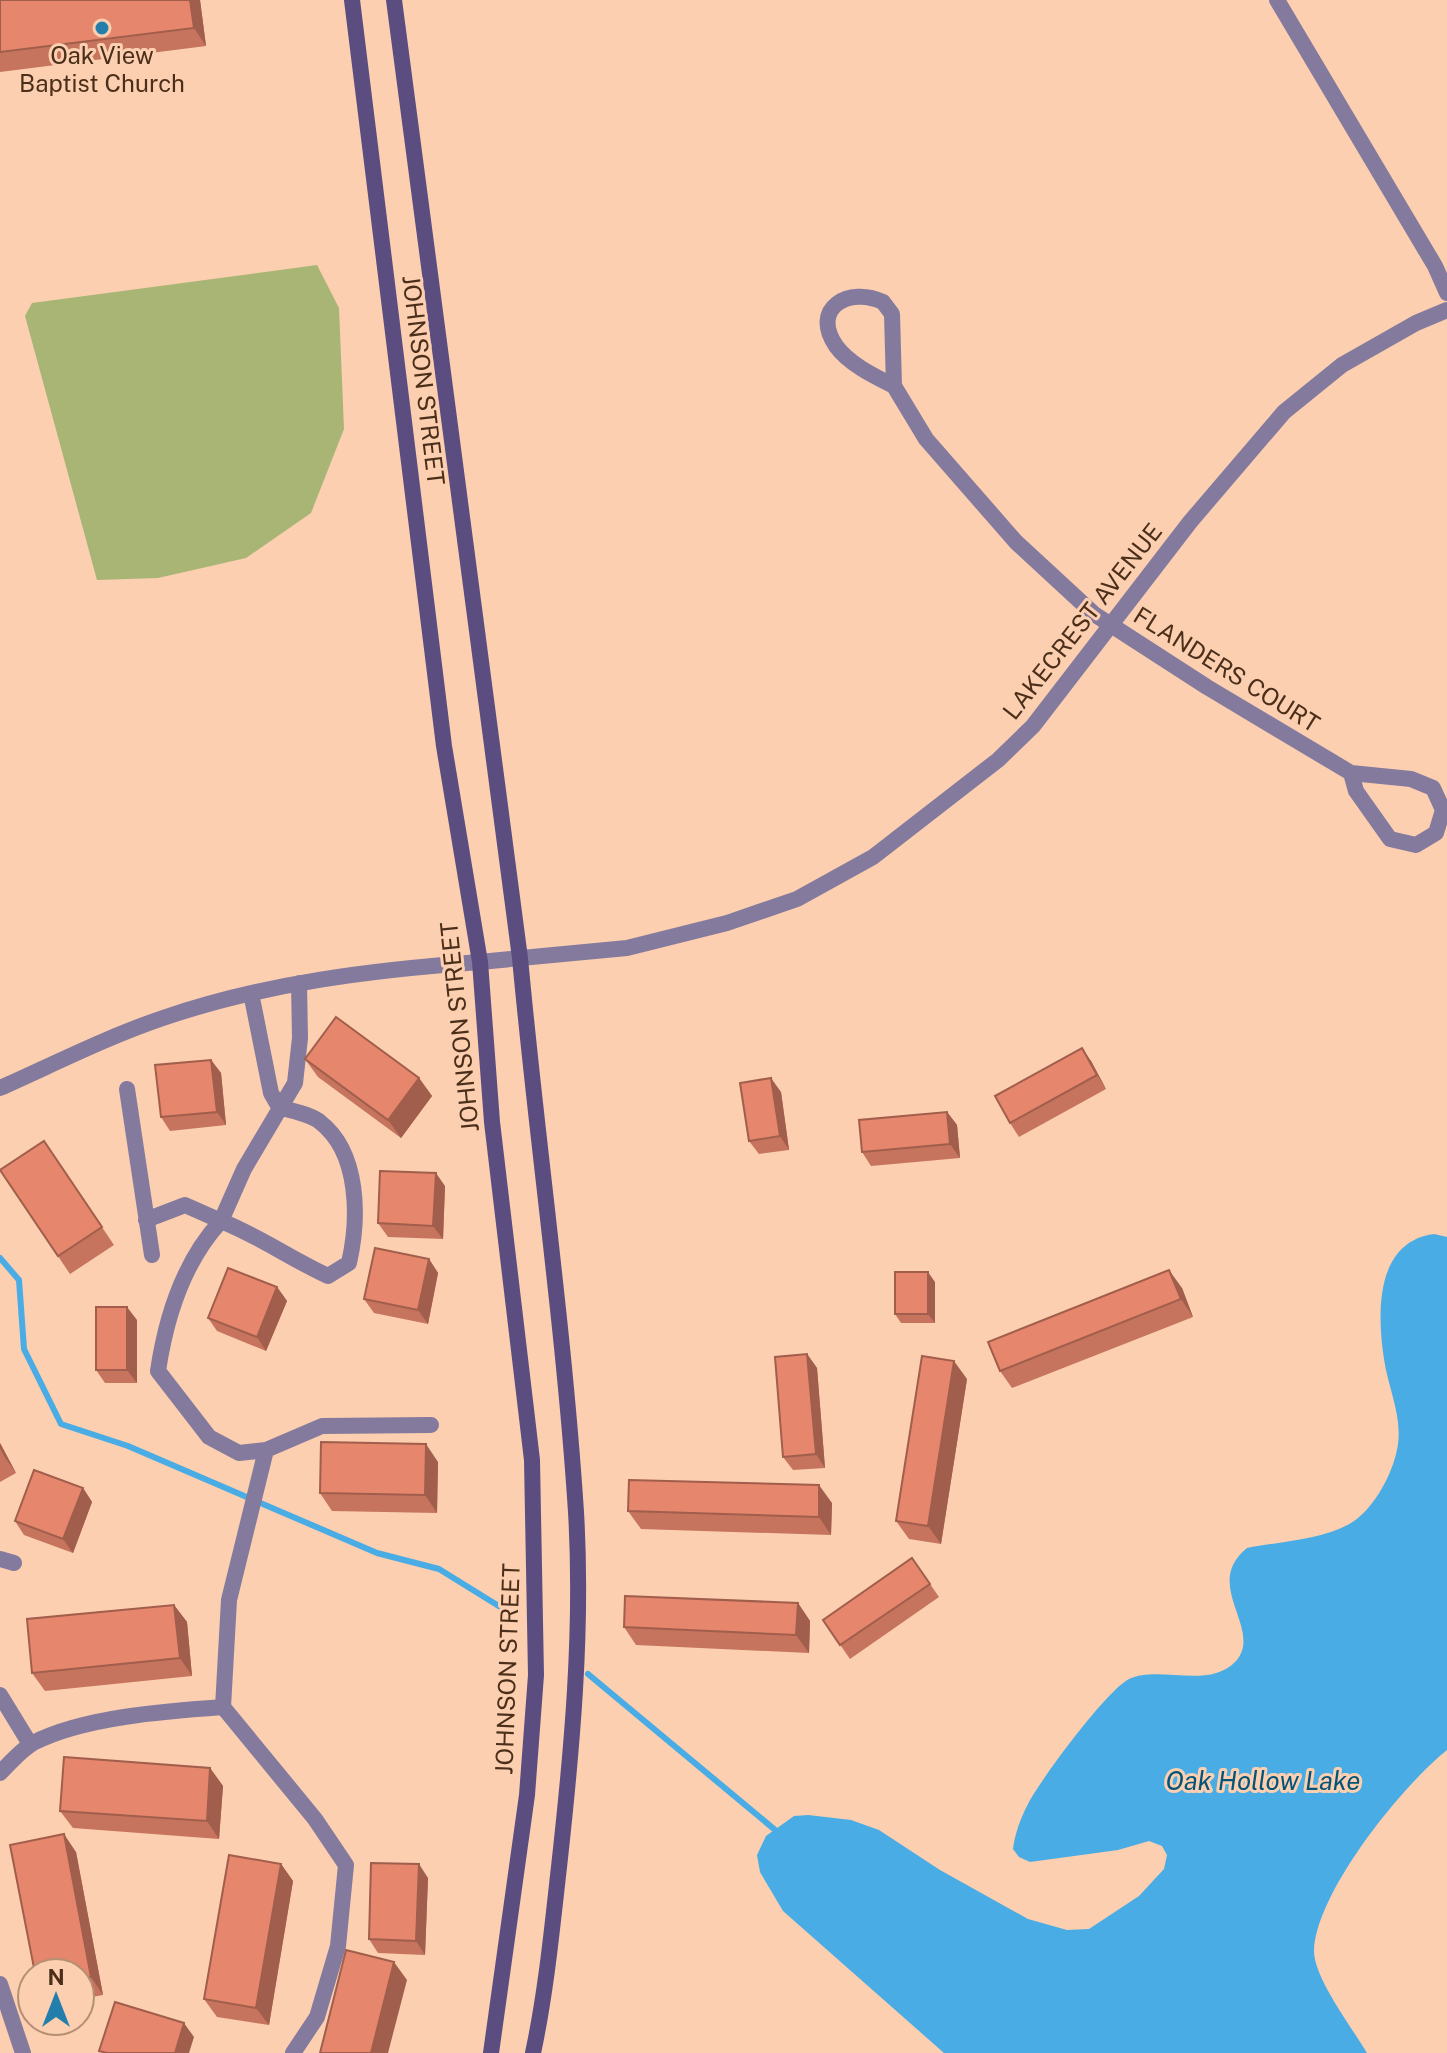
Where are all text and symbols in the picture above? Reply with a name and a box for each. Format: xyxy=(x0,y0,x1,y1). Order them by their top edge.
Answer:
marker: Oak View Baptist Church xyxy=(93,19,111,37)
place label: Oak View Baptist Church xyxy=(19,41,185,97)
street label: JOHNSON STREET xyxy=(397,273,451,487)
street label: LAKECREST AVENUE xyxy=(997,517,1167,725)
street label: FLANDERS COURT xyxy=(1129,600,1325,738)
street label: JOHNSON STREET xyxy=(434,920,484,1134)
street label: JOHNSON STREET xyxy=(489,1563,525,1775)
water label: Oak Hollow Lake xyxy=(1166,1765,1360,1796)
north arrow xyxy=(16,1957,96,2037)
text: N xyxy=(47,1964,65,1990)

